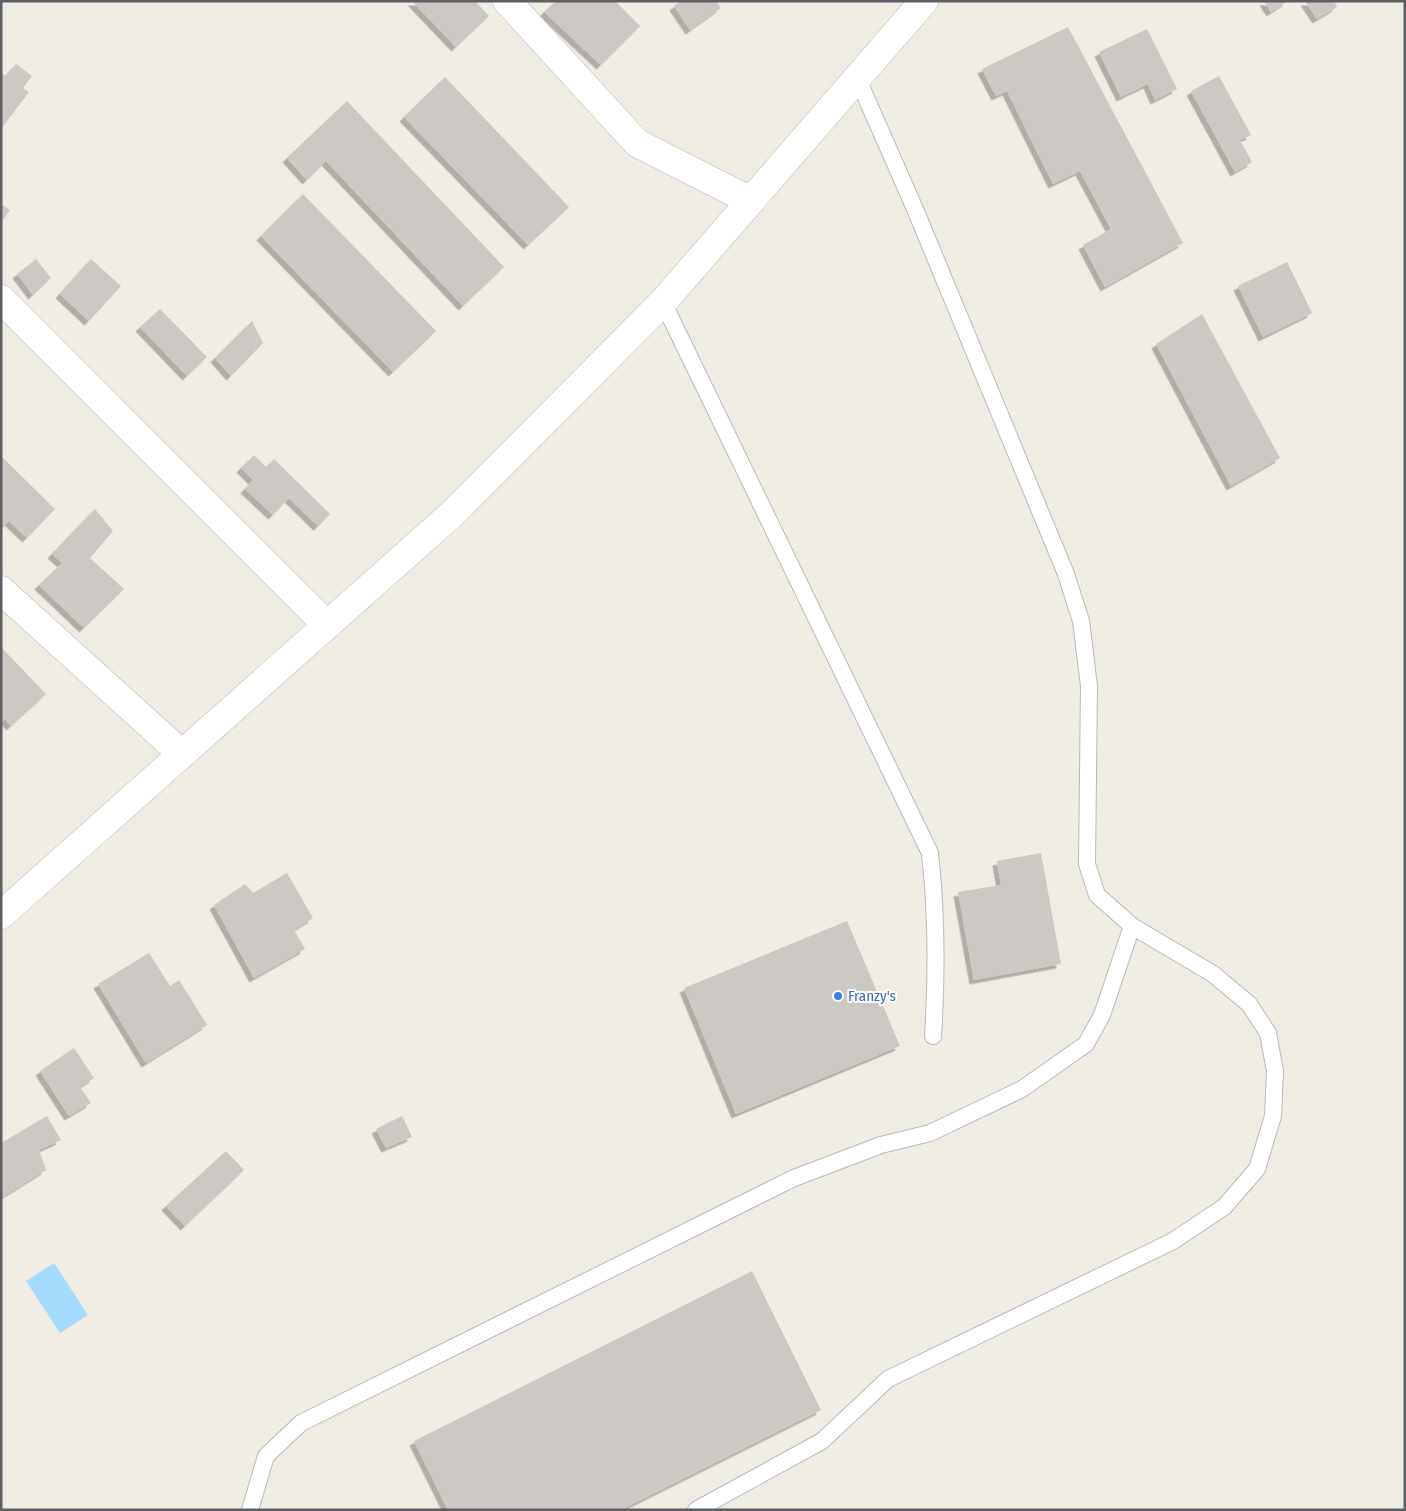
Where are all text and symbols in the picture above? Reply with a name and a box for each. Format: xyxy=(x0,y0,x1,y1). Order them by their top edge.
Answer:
place label: Franzy's xyxy=(848,987,896,1005)
marker: Franzy's xyxy=(832,990,844,1002)

